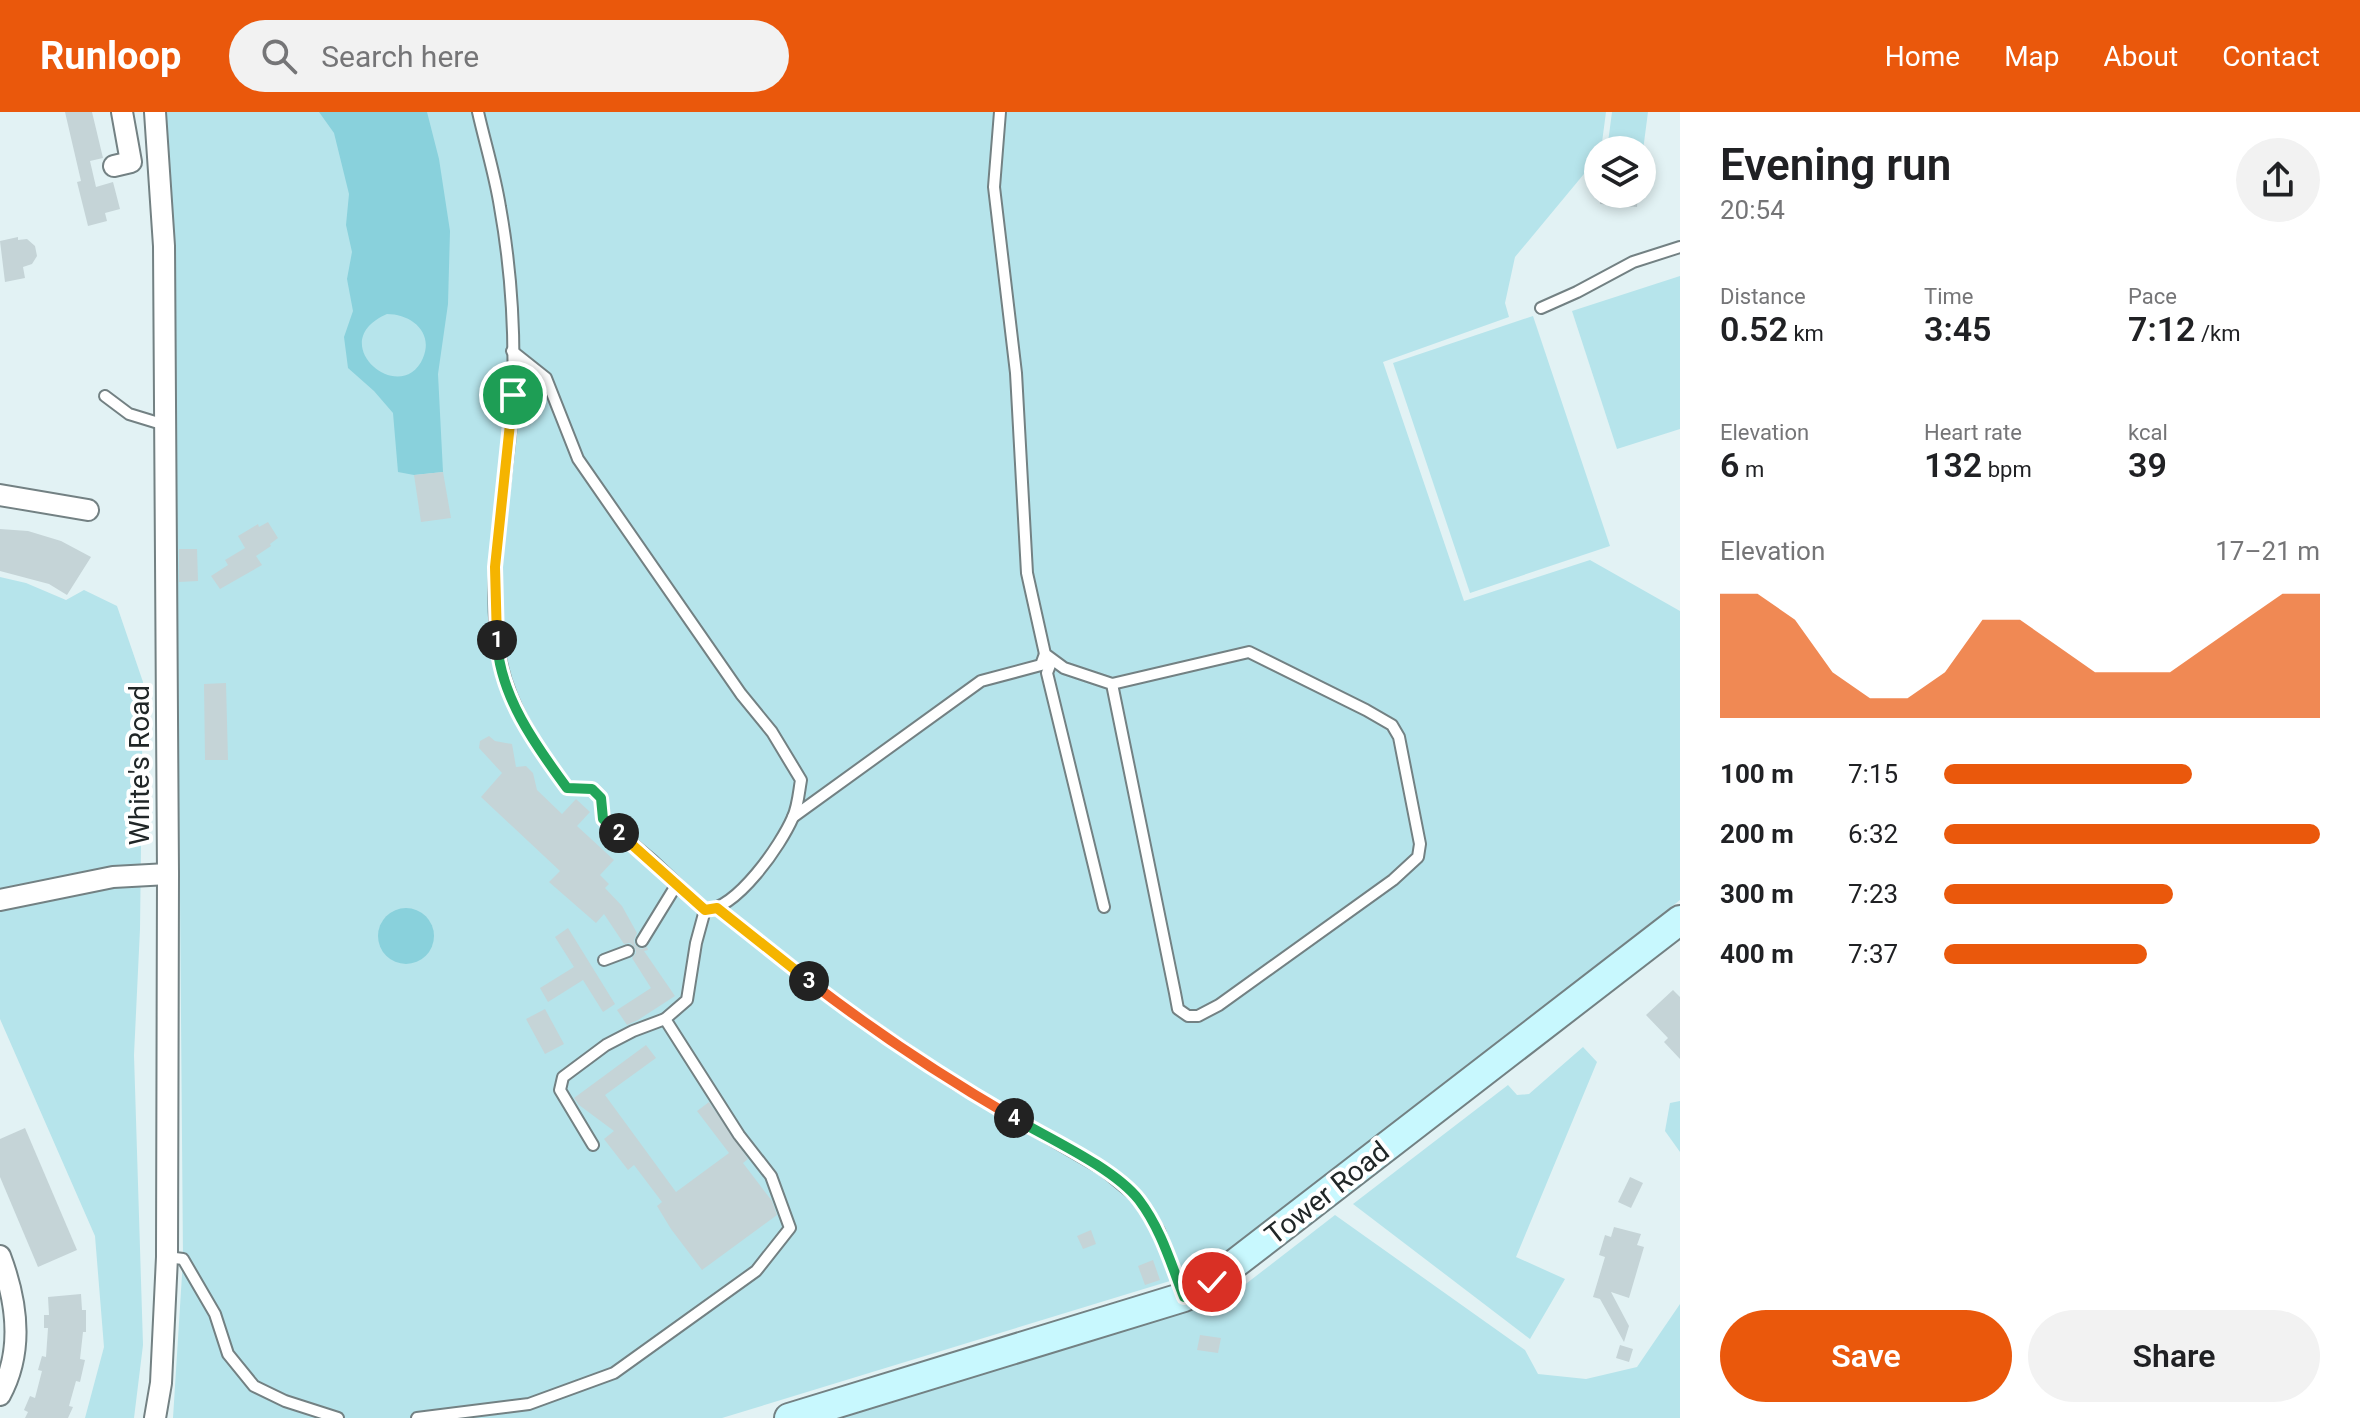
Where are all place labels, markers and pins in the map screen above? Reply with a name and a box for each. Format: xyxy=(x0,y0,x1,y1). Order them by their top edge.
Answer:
pin xyxy=(479,361,547,429)
pin: 1 xyxy=(477,620,517,660)
pin: 2 xyxy=(599,813,639,853)
pin: 3 xyxy=(789,961,829,1001)
pin: 4 xyxy=(994,1098,1034,1138)
pin xyxy=(1178,1248,1246,1316)

